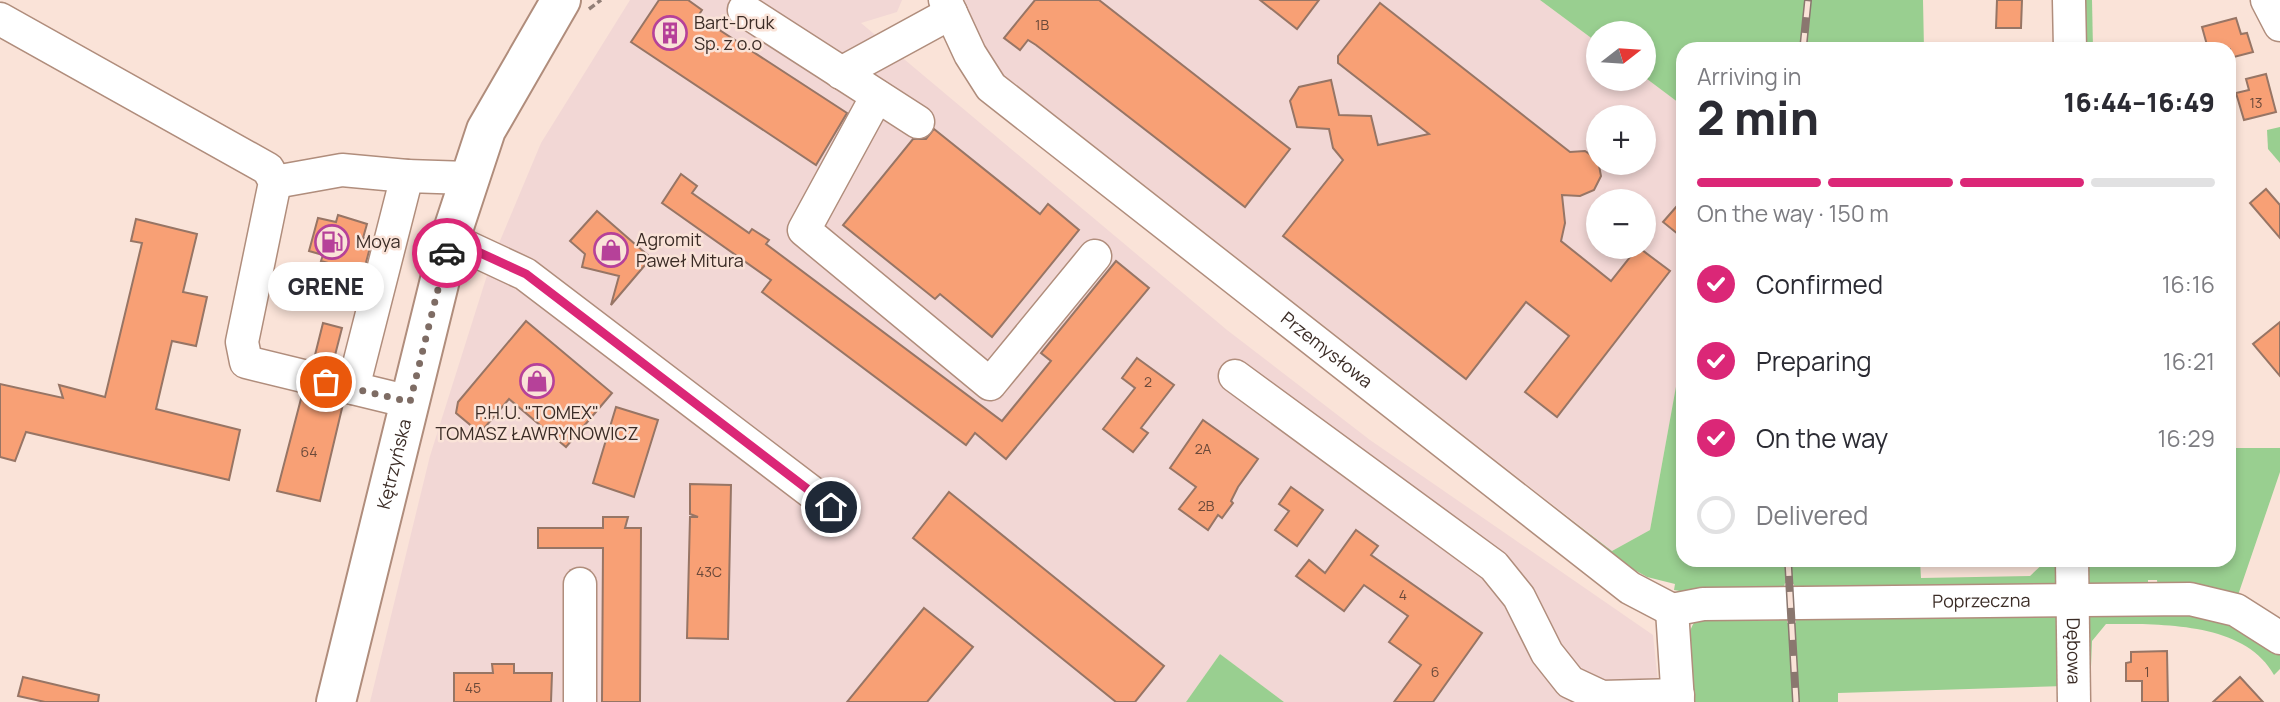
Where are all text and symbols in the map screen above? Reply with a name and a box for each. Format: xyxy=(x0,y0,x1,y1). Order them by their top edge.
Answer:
place label: Bart-Druk Sp. z o.o xyxy=(694,10,776,55)
building icon: Bart-Druk Sp. z o.o xyxy=(651,14,689,52)
house number: 1B xyxy=(1035,15,1049,34)
north arrow xyxy=(1586,21,1656,91)
map controls xyxy=(1586,21,1656,259)
text: Arriving in xyxy=(1697,60,1802,92)
text: 16:44–16:49 xyxy=(2064,84,2215,120)
text: 2 min xyxy=(1697,86,1819,149)
house number: 13 xyxy=(2249,93,2263,112)
button: + xyxy=(1586,105,1656,175)
button: − xyxy=(1586,189,1656,259)
text: On the way · 150 m xyxy=(1697,197,1889,229)
courier xyxy=(412,218,482,288)
fuel station icon: Moya xyxy=(313,223,351,261)
place label: Agromit Paweł Mitura xyxy=(636,227,744,272)
place label: Moya xyxy=(356,229,401,253)
shop icon: Agromit Paweł Mitura xyxy=(592,231,630,269)
icon: car xyxy=(428,234,466,272)
callout: GRENE xyxy=(268,263,384,312)
icon: check xyxy=(1697,265,1735,303)
text: Confirmed xyxy=(1756,266,1883,302)
text: 16:16 xyxy=(2162,268,2215,300)
text: GRENE xyxy=(288,270,364,302)
street label: Przemysłowa xyxy=(1276,306,1378,393)
icon: check xyxy=(1697,342,1735,380)
text: Preparing xyxy=(1756,343,1872,379)
text: 16:21 xyxy=(2163,345,2215,377)
pin xyxy=(296,352,356,412)
shop icon: P.H.U. "TOMEX" TOMASZ ŁAWRYNOWICZ xyxy=(518,362,556,400)
icon: bag xyxy=(307,363,345,401)
house number: 2 xyxy=(1144,372,1152,391)
place label: P.H.U. "TOMEX" TOMASZ ŁAWRYNOWICZ xyxy=(436,400,638,445)
street label: Kętrzyńska xyxy=(371,416,416,512)
icon: check xyxy=(1697,419,1735,457)
text: On the way xyxy=(1756,420,1888,456)
text: 16:29 xyxy=(2158,422,2215,454)
house number: 2A xyxy=(1195,439,1211,458)
house number: 64 xyxy=(301,442,317,461)
pin xyxy=(801,477,861,537)
icon: home xyxy=(812,488,850,526)
house number: 2B xyxy=(1198,496,1215,515)
text: Delivered xyxy=(1756,497,1868,533)
house number: 43C xyxy=(696,562,722,581)
house number: 4 xyxy=(1399,585,1407,604)
street label: Poprzeczna xyxy=(1932,588,2031,613)
street label: Dębowa xyxy=(2062,617,2087,685)
house number: 6 xyxy=(1431,662,1439,681)
house number: 1 xyxy=(2144,662,2150,681)
house number: 45 xyxy=(465,678,481,697)

